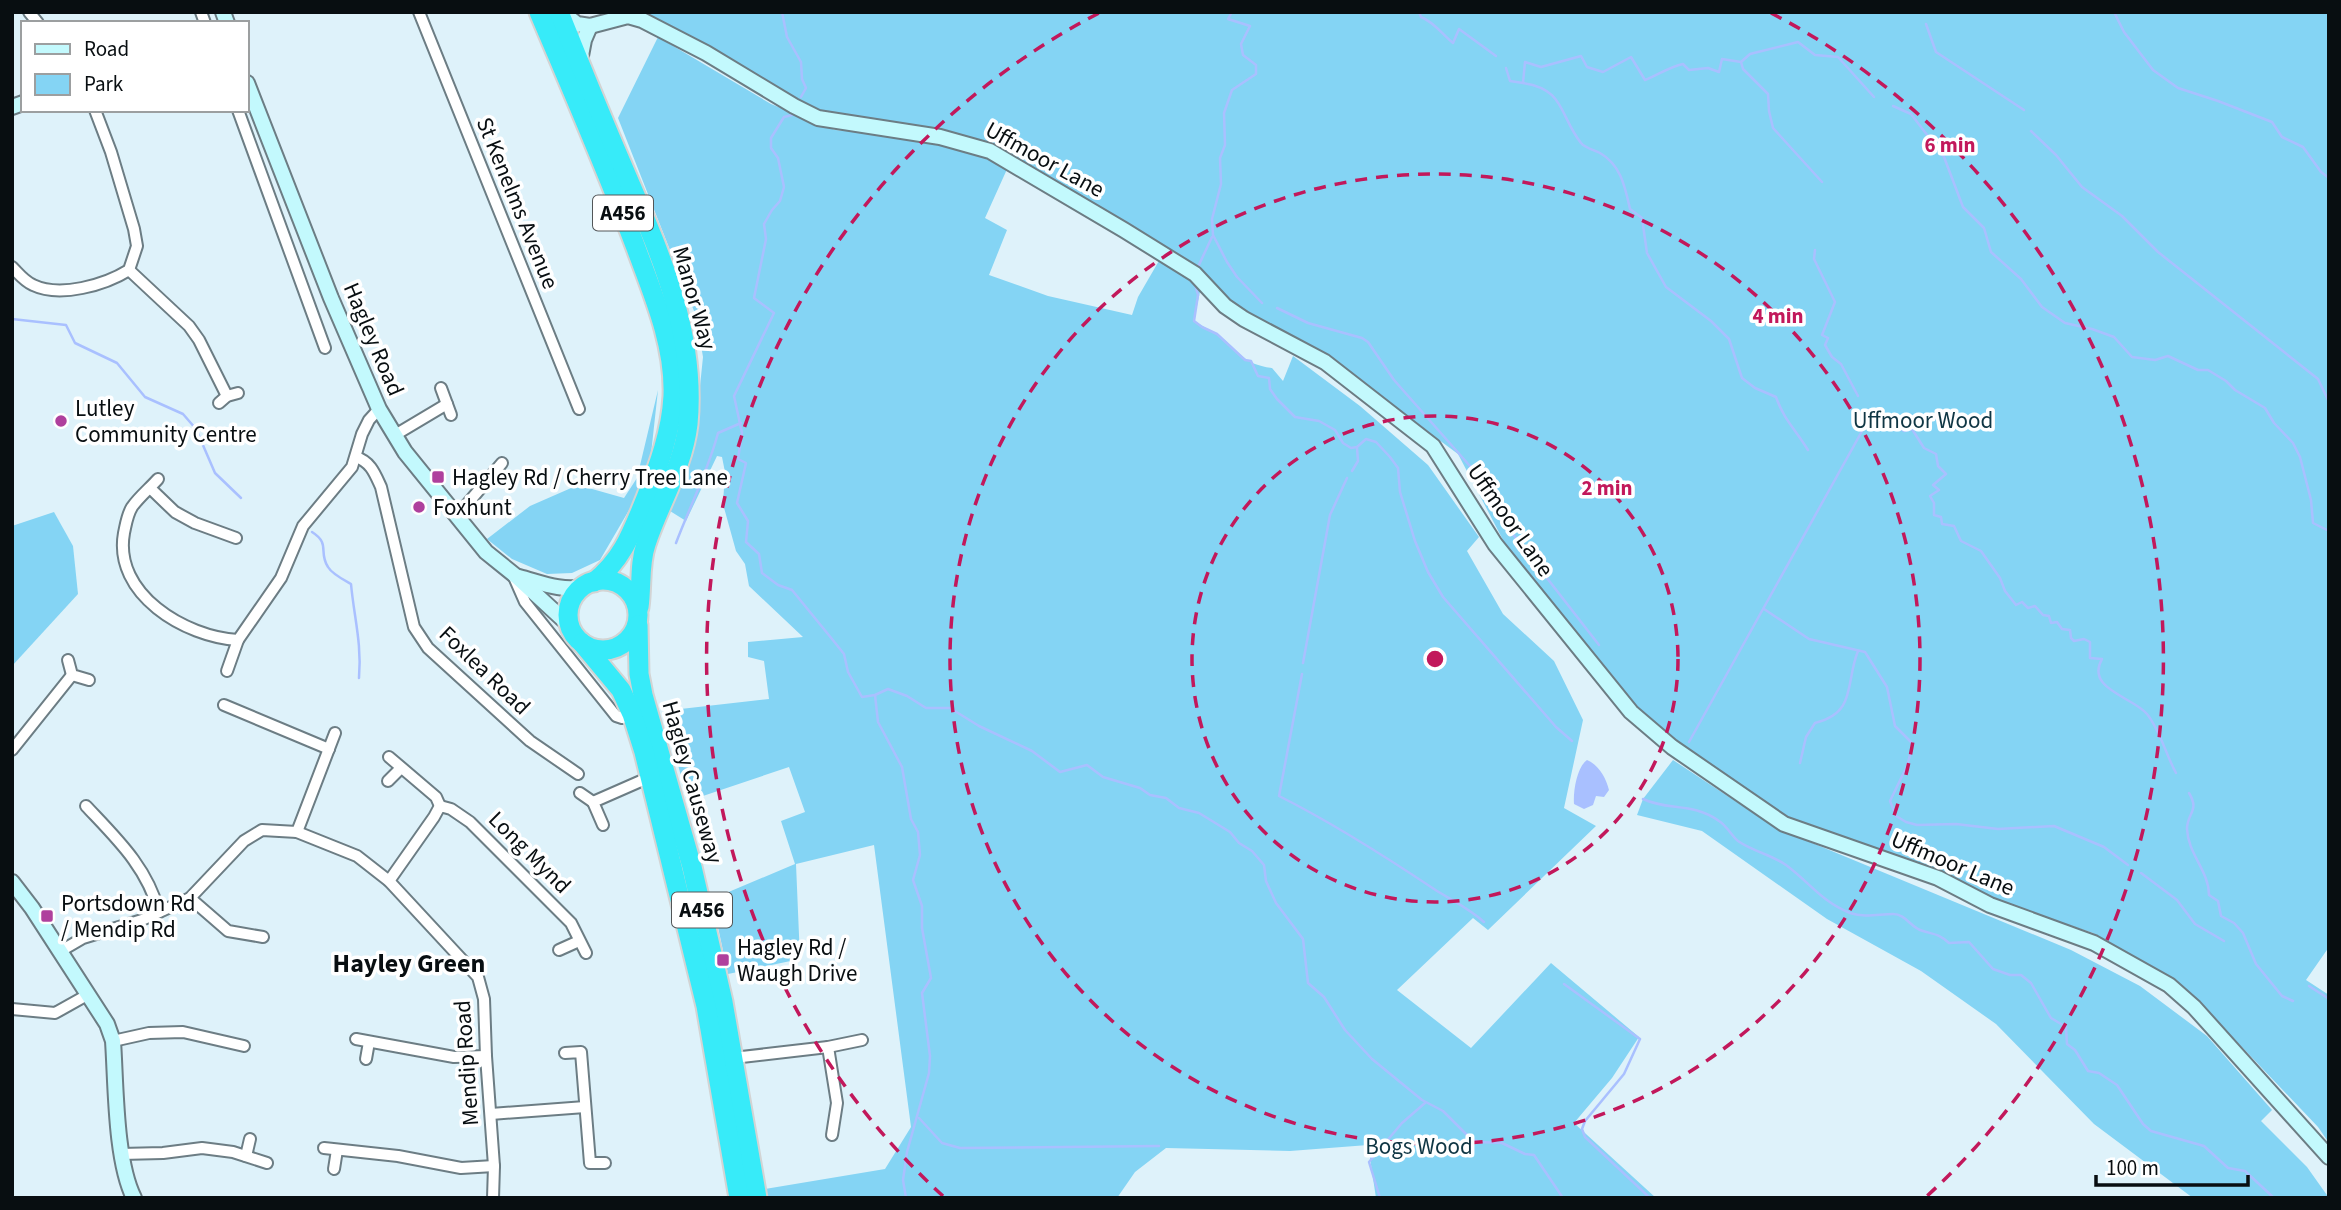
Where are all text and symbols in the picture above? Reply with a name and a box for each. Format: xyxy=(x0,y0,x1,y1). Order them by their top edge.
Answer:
legend xyxy=(21,21,248,112)
text: Road xyxy=(84,34,129,64)
text: Park xyxy=(84,69,124,99)
street label: St Kenelms Avenue xyxy=(468,112,567,294)
street label: Uffmoor Lane xyxy=(979,113,1110,206)
text: 6 min xyxy=(1924,130,1976,160)
road number: A456 xyxy=(593,196,653,230)
street label: Manor Way xyxy=(664,243,725,354)
street label: Hagley Road xyxy=(335,277,412,401)
text: 4 min xyxy=(1752,301,1804,331)
place label: Lutley Community Centre xyxy=(75,392,257,451)
park label: Uffmoor Wood xyxy=(1853,404,1993,437)
marker: Lutley Community Centre xyxy=(53,413,69,429)
street label: Uffmoor Lane xyxy=(1459,457,1562,584)
place label: Hagley Rd / Cherry Tree Lane xyxy=(452,461,728,494)
marker: Hagley Rd / Cherry Tree Lane xyxy=(430,469,446,485)
text: 2 min xyxy=(1581,473,1633,503)
place label: Foxhunt xyxy=(433,491,512,524)
marker: Foxhunt xyxy=(411,499,427,515)
street label: Foxlea Road xyxy=(432,618,538,722)
centre of rings xyxy=(1423,647,1447,671)
street label: Hagley Causeway xyxy=(654,697,732,868)
street label: Long Mynd xyxy=(481,804,578,901)
street label: Uffmoor Lane xyxy=(1886,823,2020,904)
place label: Portsdown Rd / Mendip Rd xyxy=(61,887,196,946)
road number: A456 xyxy=(672,892,732,928)
marker: Portsdown Rd / Mendip Rd xyxy=(39,908,55,924)
place label: Hagley Rd / Waugh Drive xyxy=(737,931,857,990)
district label: Hayley Green xyxy=(333,945,485,982)
marker: Hagley Rd / Waugh Drive xyxy=(715,952,731,968)
street label: Mendip Road xyxy=(446,999,487,1127)
park label: Bogs Wood xyxy=(1365,1130,1473,1163)
scale bar xyxy=(2096,1144,2248,1188)
text: 100 m xyxy=(2106,1153,2159,1183)

